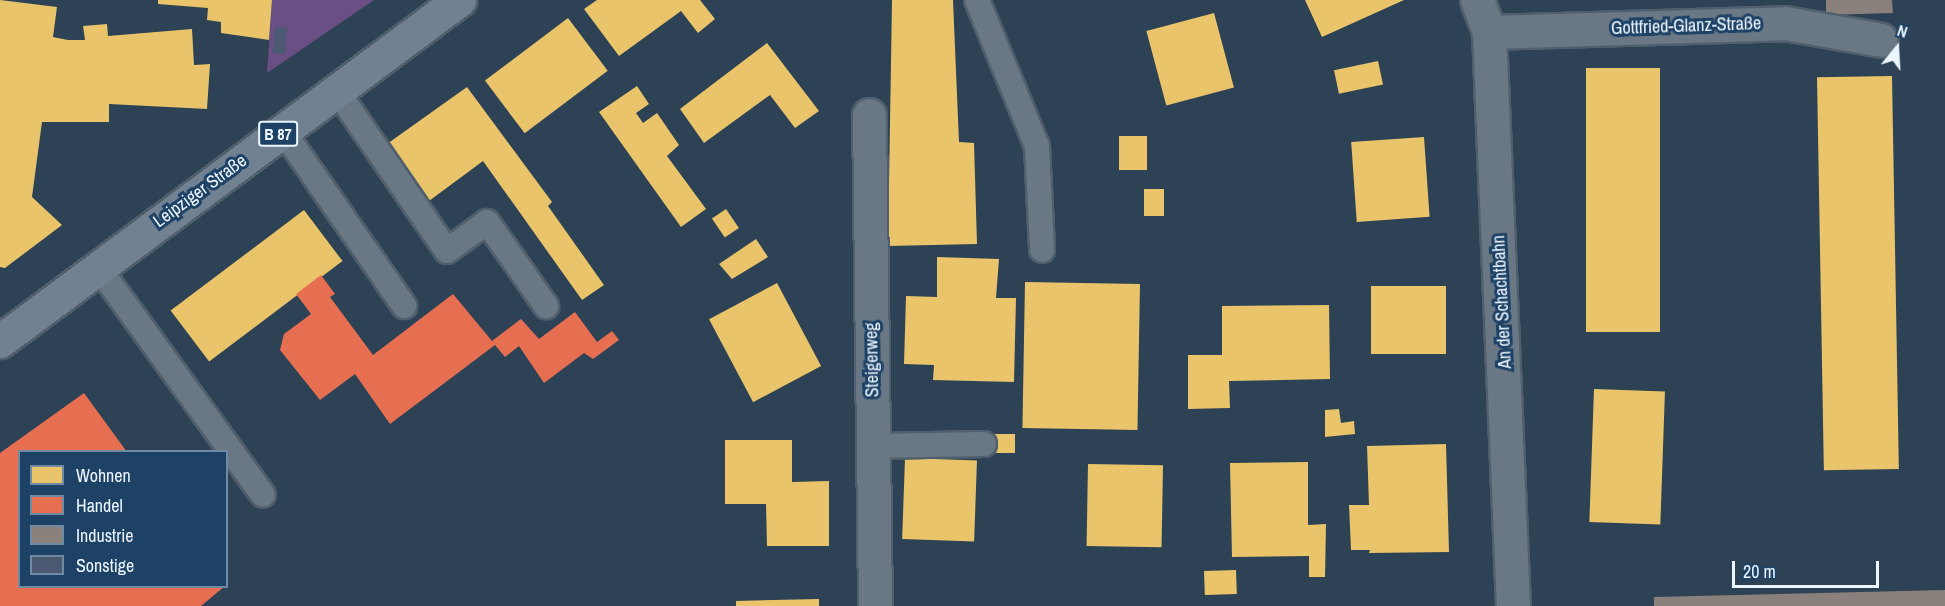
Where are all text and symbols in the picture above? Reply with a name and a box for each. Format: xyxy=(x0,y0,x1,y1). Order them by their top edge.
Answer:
street label: Gottfried-Glanz-Straße xyxy=(1611,13,1761,39)
north arrow xyxy=(1867,18,1927,78)
text: N xyxy=(1895,19,1910,43)
road number: B 87 xyxy=(257,121,299,147)
street label: Leipziger Straße xyxy=(149,150,251,232)
street label: An der Schachtbahn xyxy=(1488,235,1516,369)
street label: Steigerweg xyxy=(861,322,883,398)
legend xyxy=(18,450,228,588)
text: Wohnen xyxy=(76,463,131,488)
text: Handel xyxy=(76,493,123,518)
text: Industrie xyxy=(76,523,133,548)
scale bar xyxy=(1735,549,1882,587)
text: Sonstige xyxy=(76,553,134,578)
text: 20 m xyxy=(1743,559,1776,584)

